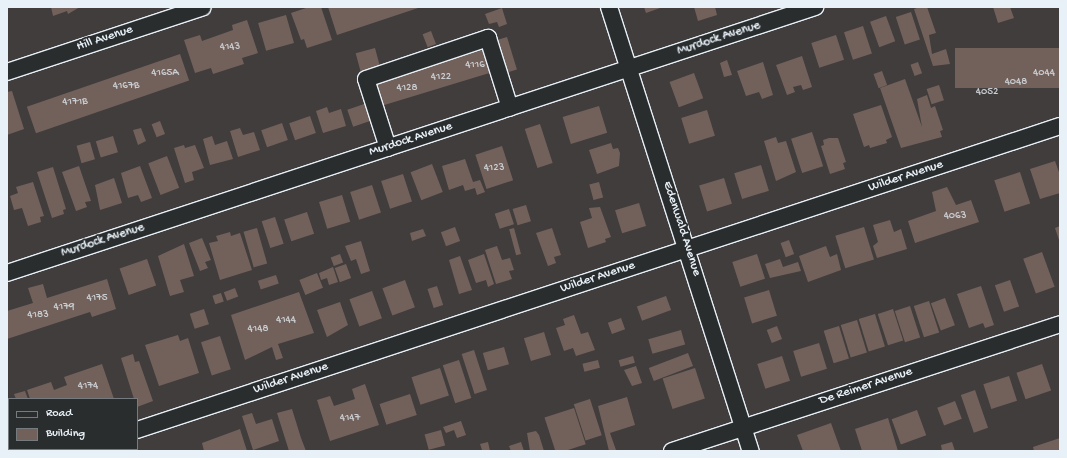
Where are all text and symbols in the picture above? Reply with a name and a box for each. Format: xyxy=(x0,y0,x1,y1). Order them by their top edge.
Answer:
street label: Murdock Avenue xyxy=(675,18,763,60)
street label: Hill Avenue xyxy=(75,23,135,55)
house number: 4143 xyxy=(220,40,240,54)
house number: 4116 xyxy=(465,58,485,72)
house number: 4165A xyxy=(151,66,179,80)
house number: 4044 xyxy=(1033,66,1055,80)
house number: 4122 xyxy=(431,70,451,84)
house number: 4048 xyxy=(1005,75,1027,89)
house number: 4167B xyxy=(113,79,139,93)
house number: 4128 xyxy=(396,81,418,95)
house number: 4052 xyxy=(976,85,998,99)
house number: 4171B xyxy=(62,95,88,109)
street label: Murdock Avenue xyxy=(367,119,455,161)
street label: Wilder Avenue xyxy=(867,158,945,196)
house number: 4123 xyxy=(484,161,504,175)
street label: Edenwald Avenue xyxy=(658,180,704,278)
house number: 4063 xyxy=(944,209,966,223)
street label: Murdock Avenue xyxy=(59,220,147,262)
street label: Wilder Avenue xyxy=(559,259,637,297)
house number: 4175 xyxy=(86,291,108,305)
house number: 4179 xyxy=(54,300,74,314)
house number: 4183 xyxy=(27,308,49,322)
house number: 4144 xyxy=(276,313,296,327)
house number: 4148 xyxy=(248,322,268,336)
street label: Wilder Avenue xyxy=(252,360,330,398)
street label: De Reimer Avenue xyxy=(817,365,915,409)
house number: 4174 xyxy=(78,379,98,393)
legend xyxy=(8,398,138,450)
text: Road xyxy=(46,407,72,421)
house number: 4147 xyxy=(340,411,360,425)
text: Building xyxy=(46,427,85,441)

